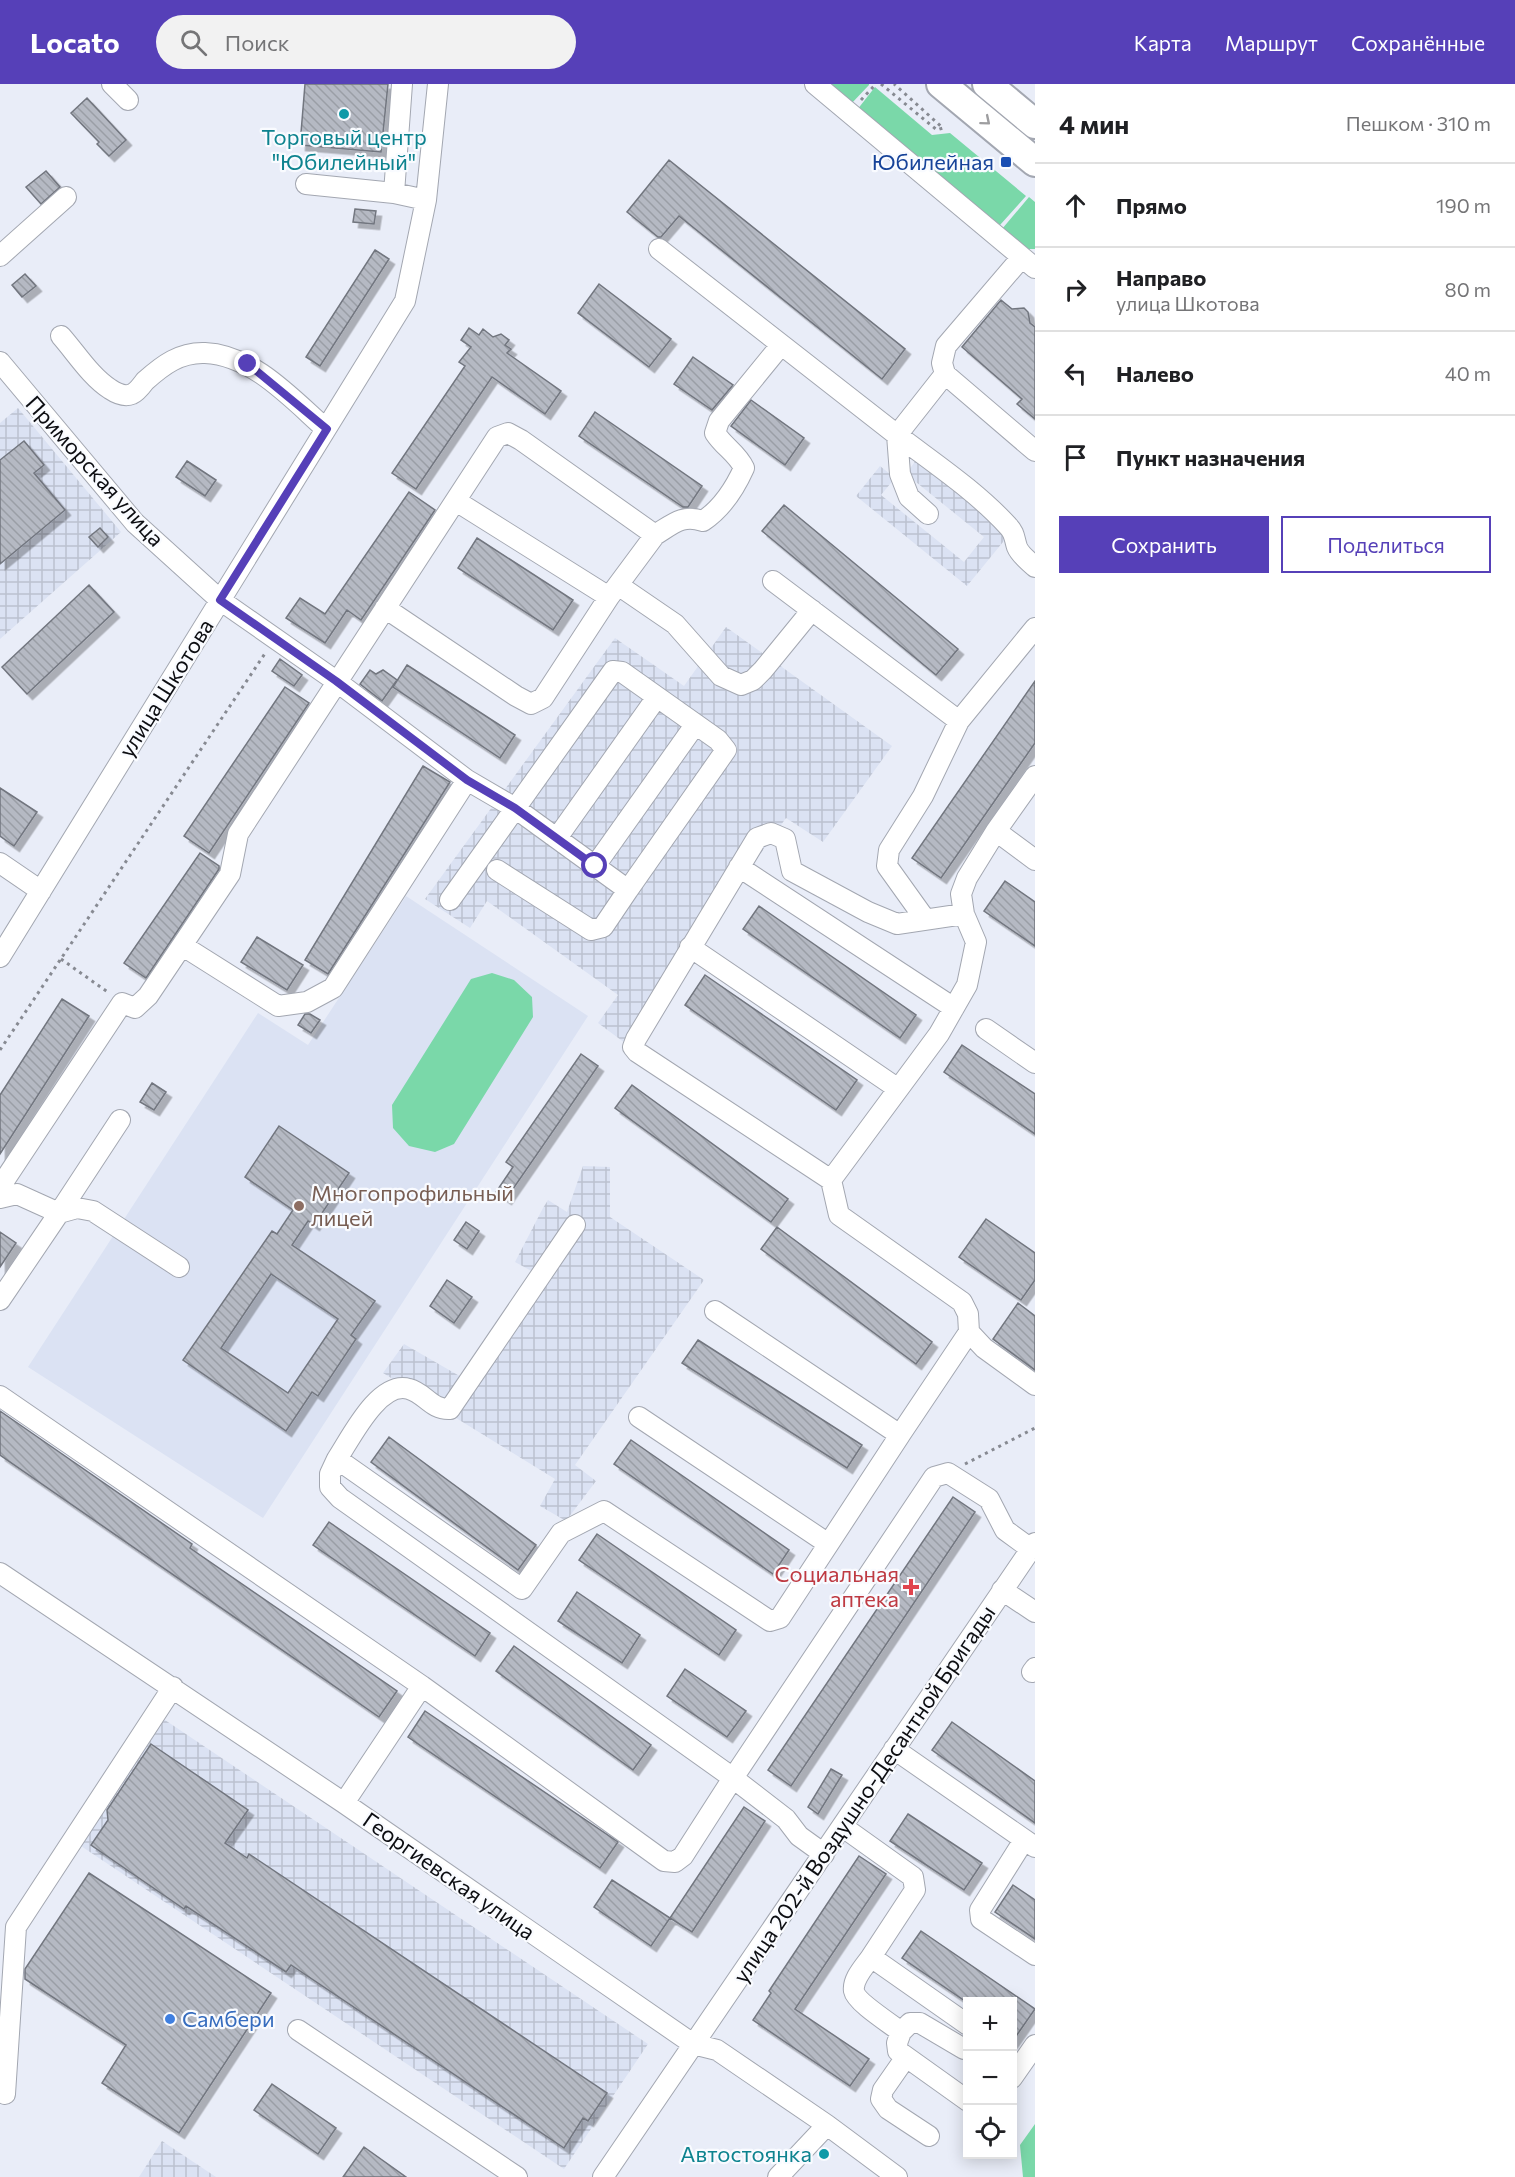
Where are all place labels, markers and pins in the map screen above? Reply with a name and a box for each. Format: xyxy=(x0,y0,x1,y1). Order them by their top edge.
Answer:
marker: Торговый центр "Юбилейный" xyxy=(337,107,351,121)
place label: Торговый центр "Юбилейный" xyxy=(261,123,427,175)
place label: Юбилейная xyxy=(872,148,994,175)
marker: Юбилейная xyxy=(999,155,1013,169)
place label: Многопрофильный лицей xyxy=(311,1179,514,1231)
marker: Многопрофильный лицей xyxy=(292,1199,306,1213)
place label: Социальная аптека xyxy=(774,1560,899,1612)
marker: Социальная аптека xyxy=(904,1580,918,1594)
place label: Самбери xyxy=(182,2005,275,2032)
marker: Самбери xyxy=(163,2012,177,2026)
place label: Автостоянка xyxy=(680,2140,812,2167)
marker: Автостоянка xyxy=(817,2147,831,2161)

